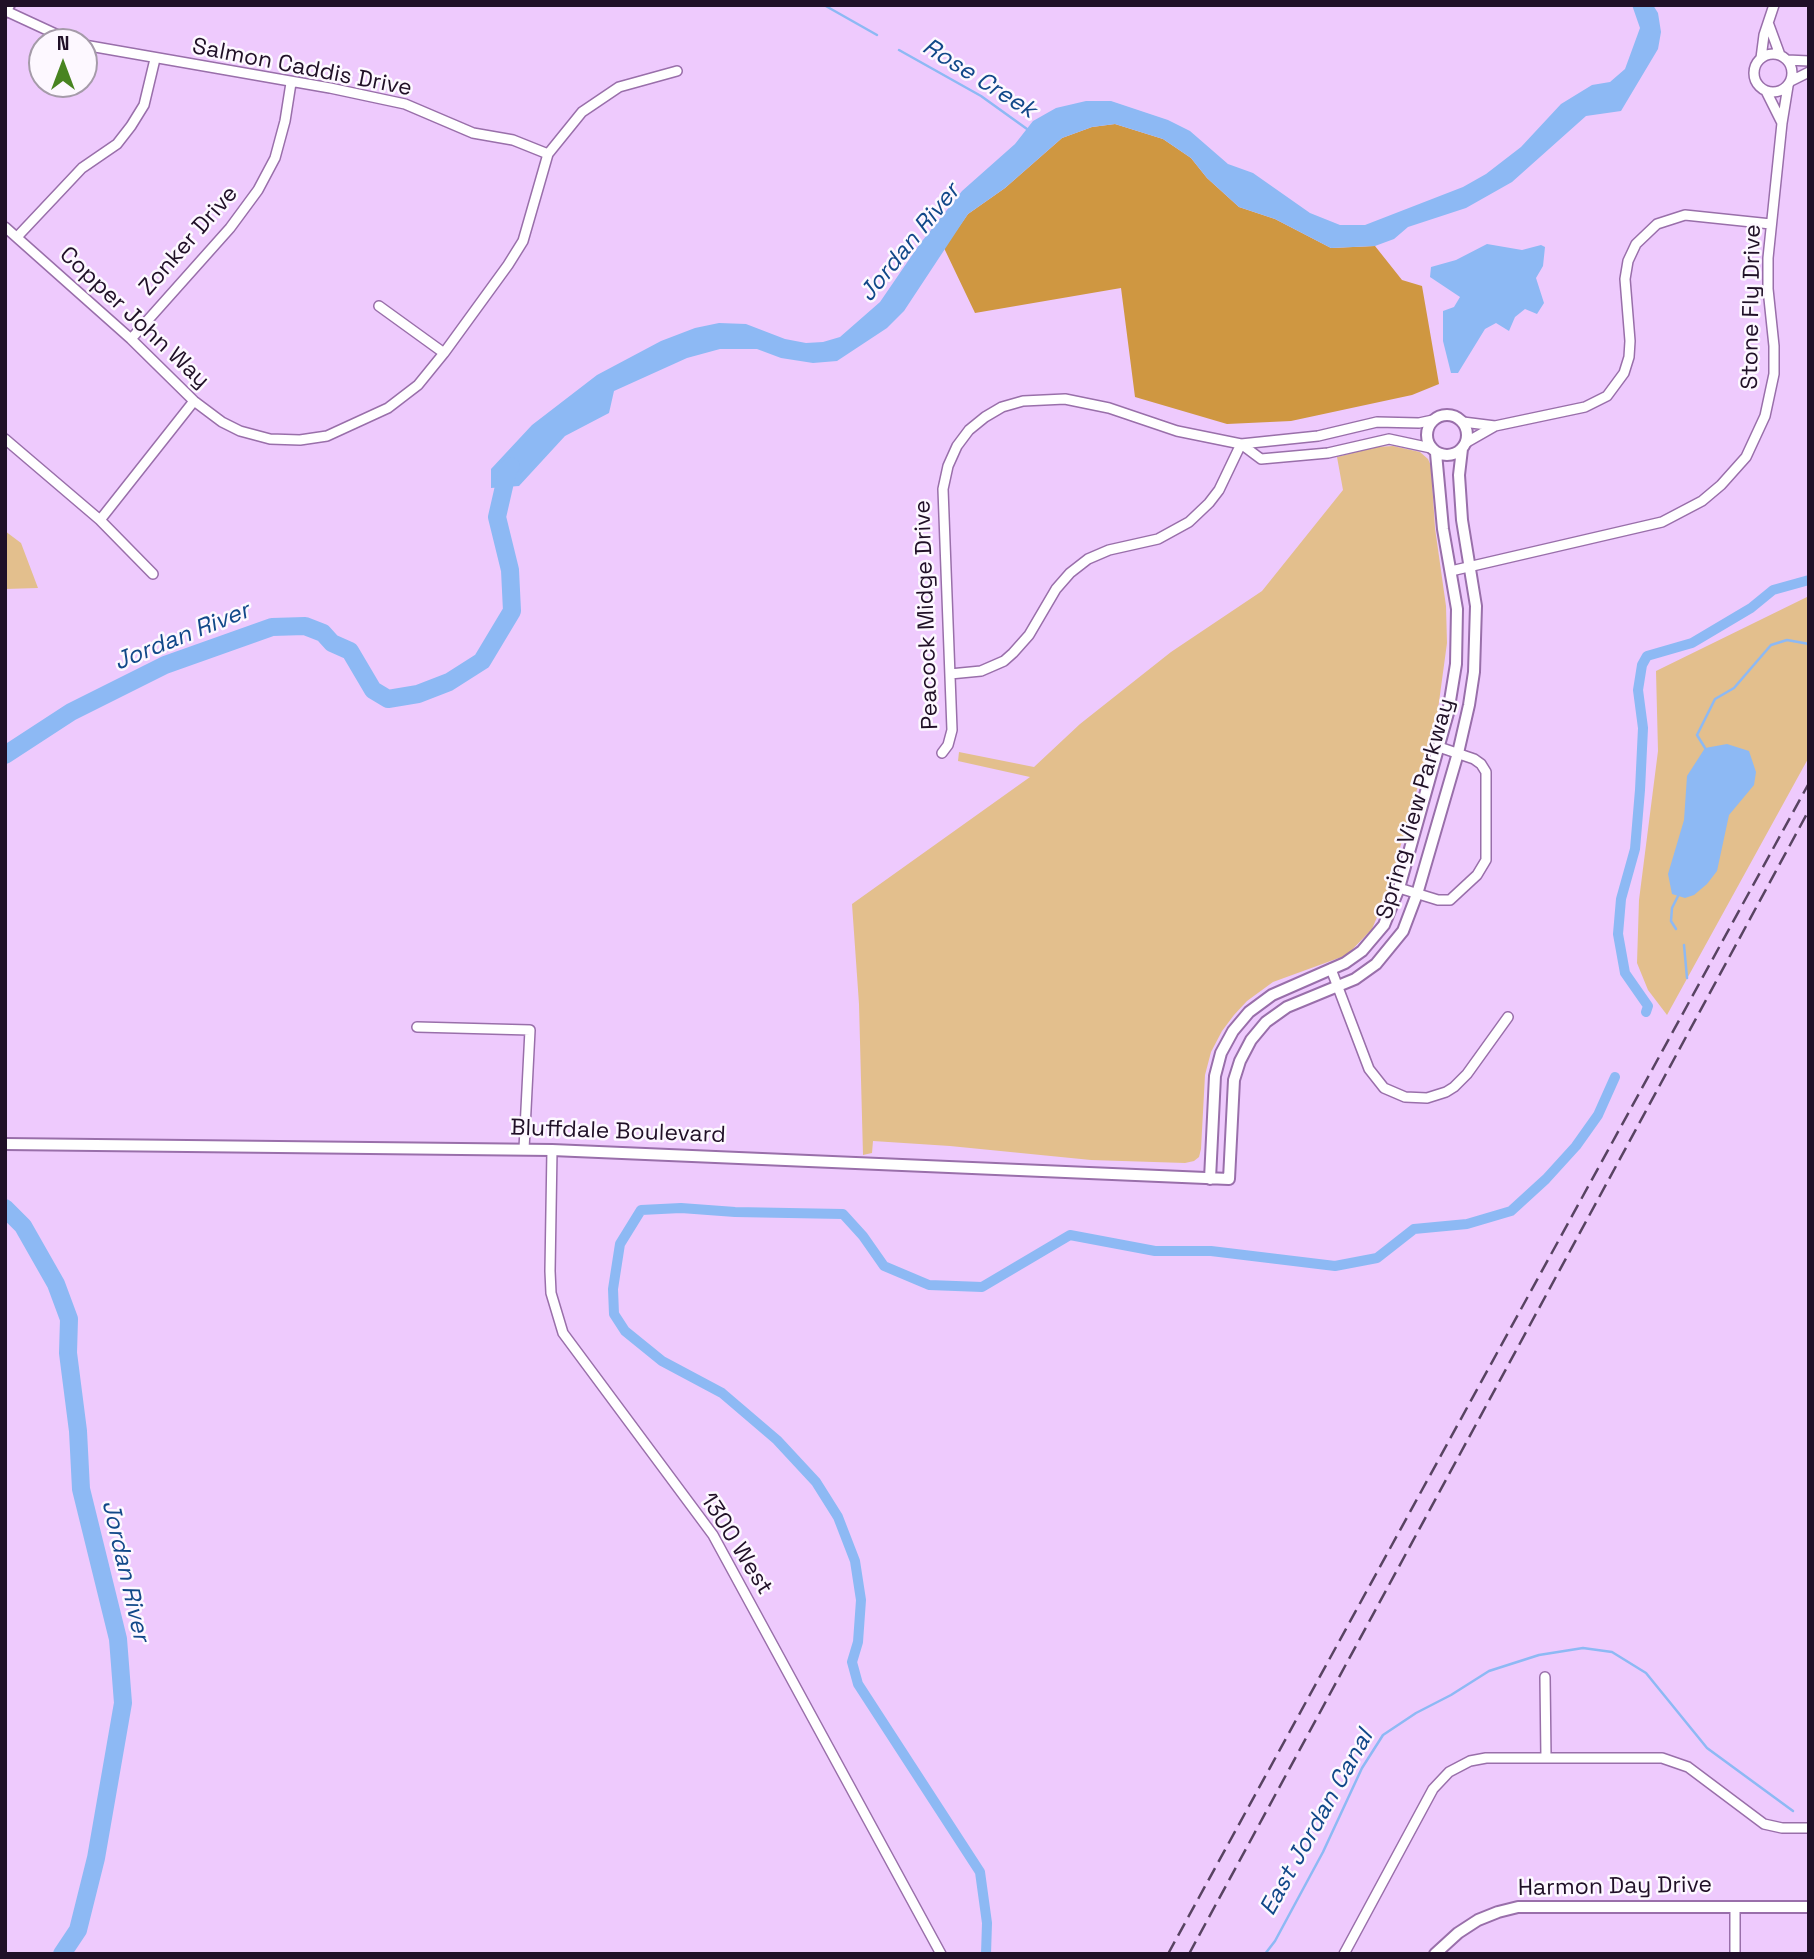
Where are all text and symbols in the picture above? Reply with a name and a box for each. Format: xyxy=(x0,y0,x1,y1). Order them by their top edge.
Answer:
north arrow xyxy=(28,28,98,98)
text: N xyxy=(57,31,69,56)
street label: Salmon Caddis Drive xyxy=(190,33,414,103)
water label: Rose Creek xyxy=(917,33,1041,125)
water label: Jordan River xyxy=(854,178,966,308)
street label: Zonker Drive xyxy=(134,181,244,301)
street label: Stone Fly Drive xyxy=(1737,224,1767,390)
street label: Copper John Way xyxy=(53,241,215,395)
street label: Peacock Midge Drive xyxy=(909,500,945,730)
water label: Jordan River xyxy=(110,597,254,677)
street label: Spring View Parkway xyxy=(1371,695,1461,923)
street label: Bluffdale Boulevard xyxy=(510,1114,726,1150)
street label: 1300 West xyxy=(694,1488,778,1600)
water label: Jordan River xyxy=(95,1498,155,1644)
water label: East Jordan Canal xyxy=(1254,1725,1380,1921)
street label: Harmon Day Drive xyxy=(1518,1872,1712,1902)

